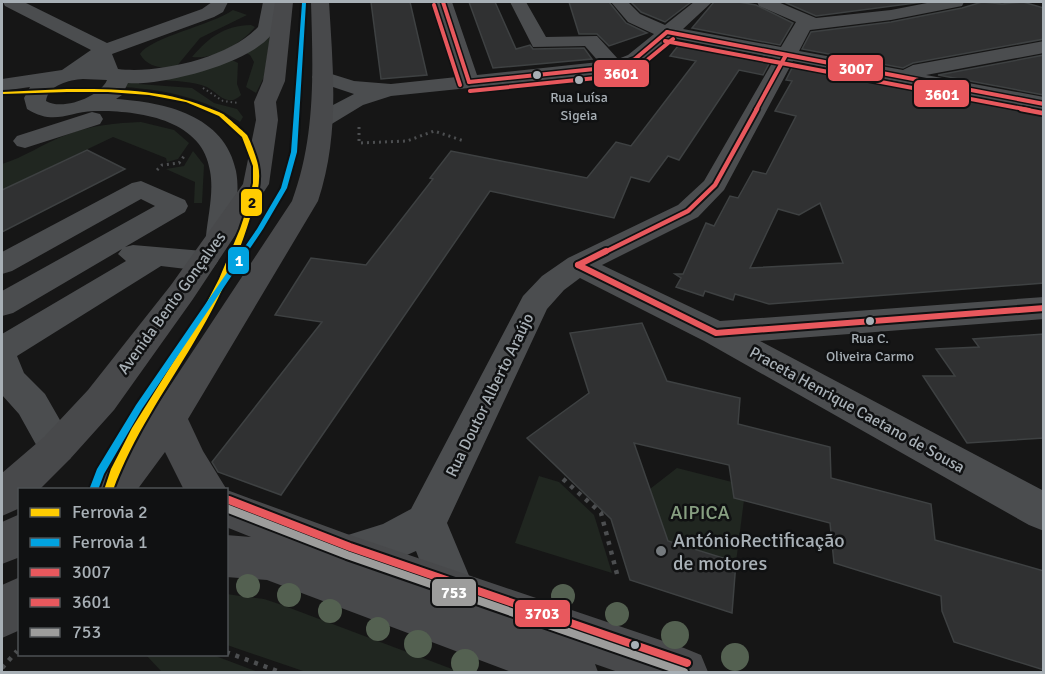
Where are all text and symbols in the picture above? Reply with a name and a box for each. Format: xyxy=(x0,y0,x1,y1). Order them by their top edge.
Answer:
line badge: 3007 xyxy=(827,54,884,82)
line badge: 3601 xyxy=(593,59,650,88)
text: 3007 xyxy=(839,59,874,79)
text: 3601 xyxy=(604,64,639,84)
unlabelled marker xyxy=(531,69,543,81)
marker: Rua Luísa Sigeia xyxy=(573,74,585,86)
line badge: 3601 xyxy=(913,79,970,108)
text: 3601 xyxy=(925,85,960,105)
place label: Rua Luísa Sigeia xyxy=(550,89,608,124)
line badge: 2 xyxy=(240,188,263,217)
text: 2 xyxy=(248,193,256,213)
street label: Avenida Bento Gonçalves xyxy=(114,228,230,378)
line badge: 1 xyxy=(227,246,250,275)
text: 1 xyxy=(235,251,244,271)
street label: Rua Doutor Alberto Araújo xyxy=(442,310,538,480)
marker: Rua C. Oliveira Carmo xyxy=(864,315,876,327)
place label: Rua C. Oliveira Carmo xyxy=(826,330,914,365)
street label: Praceta Henrique Caetano de Sousa xyxy=(746,342,968,478)
legend xyxy=(18,488,228,656)
park label: AIPICA xyxy=(670,500,730,525)
text: Ferrovia 2 xyxy=(72,501,148,523)
place label: AntónioRectificação de motores xyxy=(673,528,845,576)
text: Ferrovia 1 xyxy=(72,531,148,553)
marker: AntónioRectificação de motores xyxy=(654,544,668,558)
text: 3007 xyxy=(72,561,111,583)
line badge: 753 xyxy=(431,578,477,607)
text: 753 xyxy=(441,583,467,603)
text: 3601 xyxy=(72,591,111,613)
line badge: 3703 xyxy=(514,599,571,628)
text: 3703 xyxy=(525,604,559,624)
text: 753 xyxy=(72,621,101,643)
unlabelled marker xyxy=(629,639,641,651)

